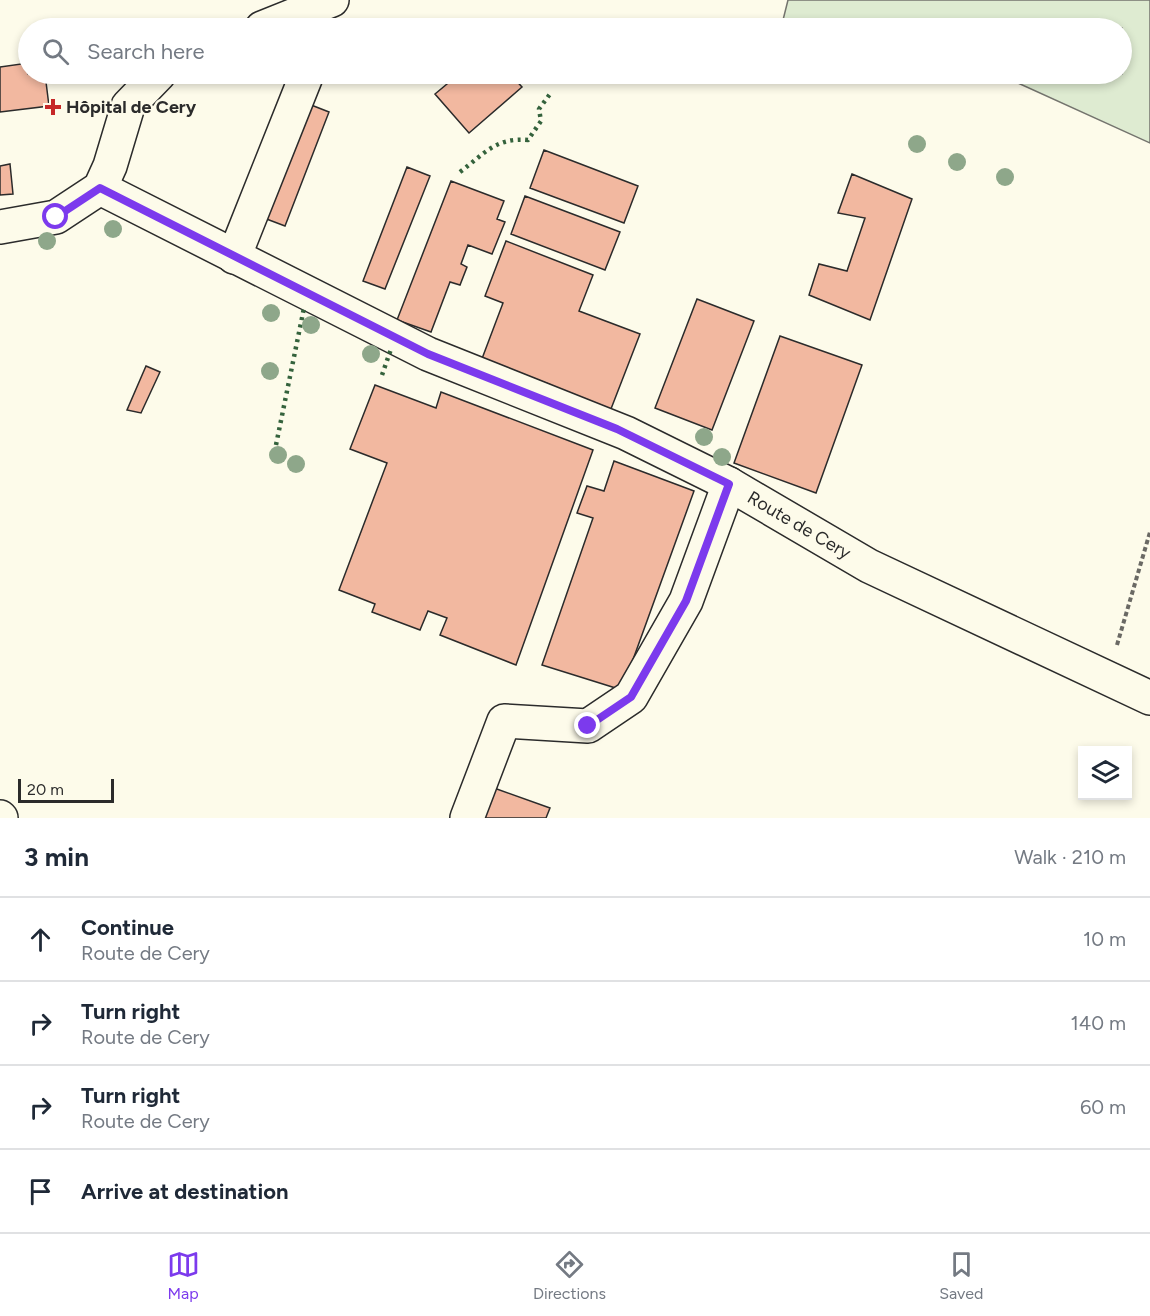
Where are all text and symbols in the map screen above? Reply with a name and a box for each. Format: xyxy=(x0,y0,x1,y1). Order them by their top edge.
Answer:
search box xyxy=(18,18,1132,84)
icon: search xyxy=(39,35,72,68)
text: Search here xyxy=(87,38,205,65)
place label: Hôpital de Cery xyxy=(66,96,197,118)
marker: Hôpital de Cery xyxy=(44,98,62,116)
route start xyxy=(42,203,68,229)
street label: Route de Cery xyxy=(744,486,855,564)
route end xyxy=(574,712,600,738)
map controls xyxy=(1078,746,1132,800)
button: layers xyxy=(1078,746,1132,800)
scale bar xyxy=(18,776,114,804)
text: 20 m xyxy=(27,780,64,799)
text: 3 min xyxy=(24,841,89,873)
text: Walk · 210 m xyxy=(1014,845,1126,869)
text: Continue xyxy=(81,914,174,941)
icon: ahead xyxy=(24,923,57,956)
text: 10 m xyxy=(1083,927,1126,951)
text: Route de Cery xyxy=(81,941,210,965)
text: Turn right xyxy=(81,998,180,1025)
icon: right xyxy=(24,1007,57,1040)
text: 140 m xyxy=(1071,1011,1126,1035)
text: Route de Cery xyxy=(81,1025,210,1049)
text: Turn right xyxy=(81,1082,180,1109)
icon: right xyxy=(24,1091,57,1124)
text: 60 m xyxy=(1080,1095,1126,1119)
text: Route de Cery xyxy=(81,1109,210,1133)
icon: arrive xyxy=(24,1175,57,1208)
text: Arrive at destination xyxy=(81,1178,289,1205)
tab: Map xyxy=(167,1248,200,1303)
tab: Directions xyxy=(533,1248,606,1303)
tab: Saved xyxy=(939,1248,983,1303)

